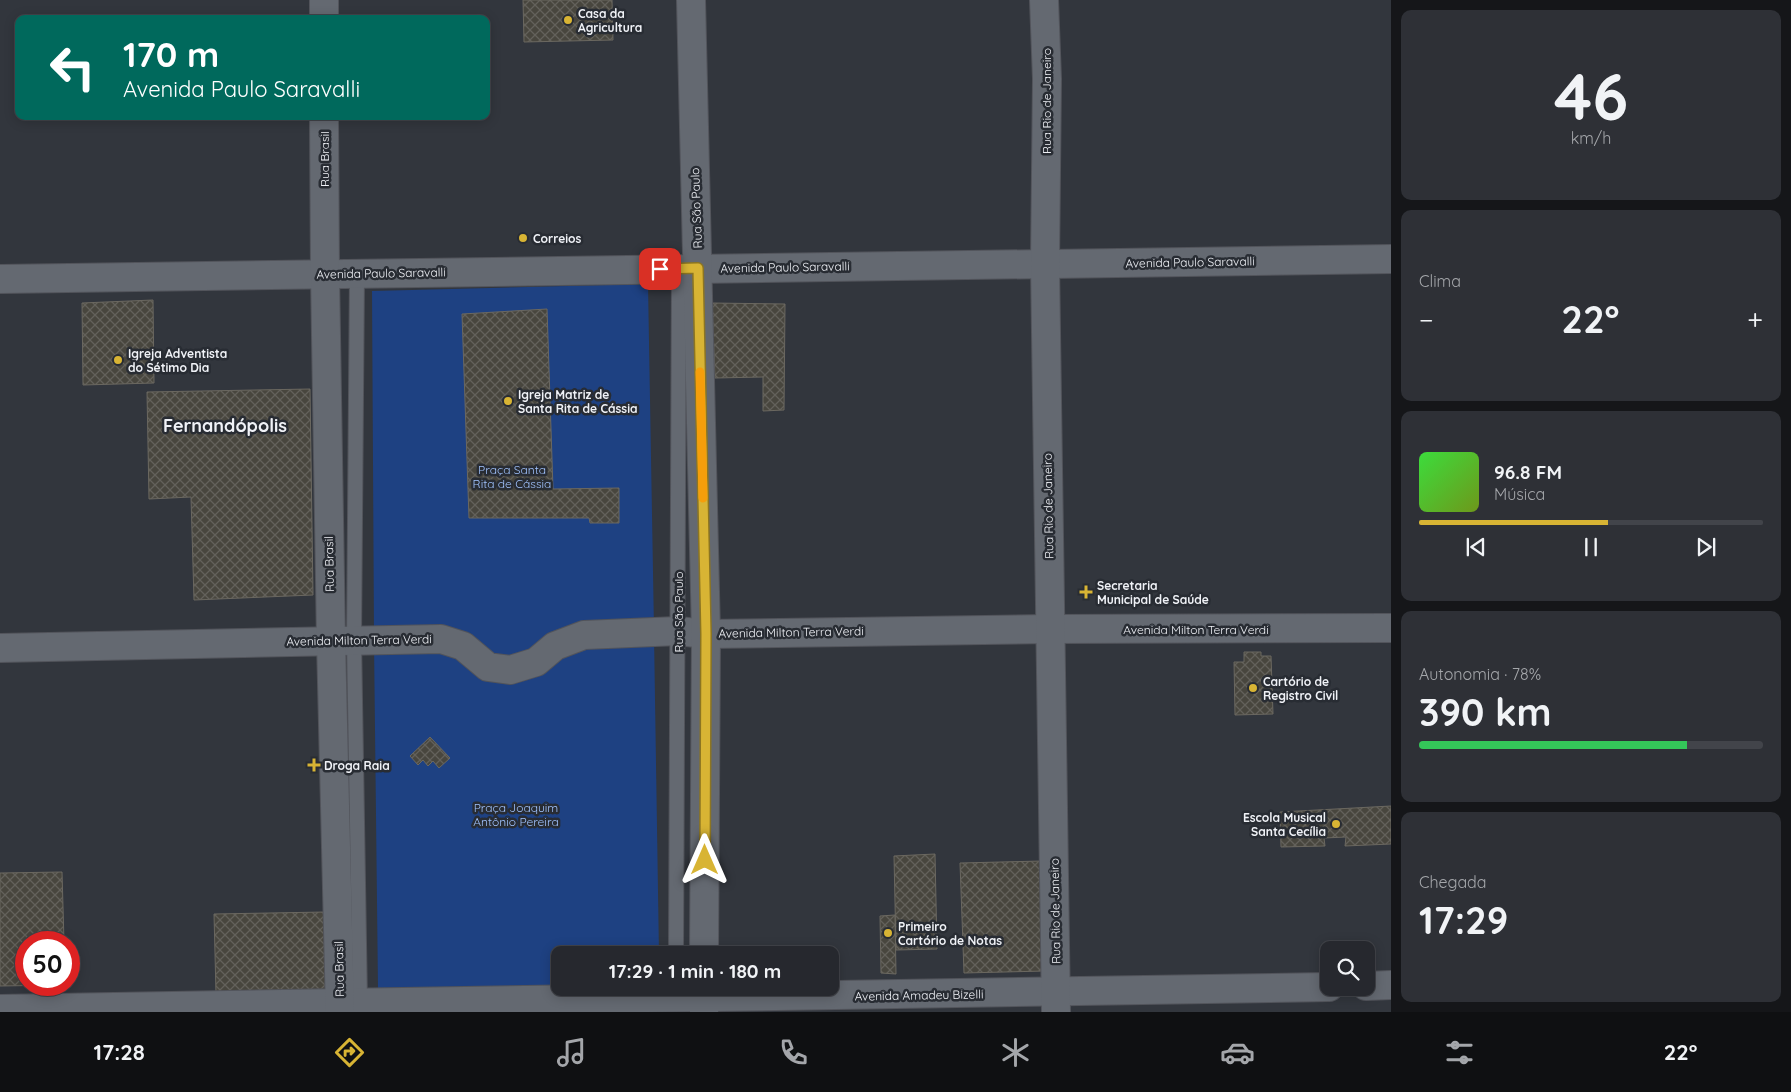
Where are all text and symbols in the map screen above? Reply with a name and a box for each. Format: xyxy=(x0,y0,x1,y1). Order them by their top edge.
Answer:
place label: Casa da Agricultura xyxy=(578,6,642,35)
marker: Casa da Agricultura xyxy=(562,14,574,26)
text: 170 m xyxy=(123,32,219,76)
icon: left xyxy=(40,35,105,100)
street label: Rua Rio de Janeiro xyxy=(1039,48,1054,154)
text: 46 xyxy=(1554,55,1628,136)
text: Avenida Paulo Saravalli xyxy=(123,75,360,103)
text: km/h xyxy=(1571,128,1611,148)
street label: Rua Brasil xyxy=(317,131,332,187)
street label: Rua São Paulo xyxy=(687,167,705,249)
place label: Correios xyxy=(533,231,582,246)
marker: Correios xyxy=(517,232,529,244)
pin xyxy=(639,248,681,290)
street label: Avenida Paulo Saravalli xyxy=(1125,253,1255,271)
icon: arrive xyxy=(646,255,674,283)
street label: Avenida Paulo Saravalli xyxy=(720,258,850,276)
street label: Avenida Paulo Saravalli xyxy=(316,264,446,282)
text: Clima xyxy=(1419,271,1461,291)
text: 22° xyxy=(1561,295,1619,343)
text: − xyxy=(1419,302,1434,337)
text: + xyxy=(1747,302,1763,337)
place label: Igreja Adventista do Sétimo Dia xyxy=(128,346,227,375)
marker: Igreja Adventista do Sétimo Dia xyxy=(112,354,124,366)
place label: Igreja Matriz de Santa Rita de Cássia xyxy=(518,387,638,416)
marker: Igreja Matriz de Santa Rita de Cássia xyxy=(502,395,514,407)
district label: Fernandópolis xyxy=(163,414,287,437)
street label: Rua Rio de Janeiro xyxy=(1040,453,1056,559)
text: 96.8 FM xyxy=(1494,460,1562,484)
park label: Praça Santa Rita de Cássia xyxy=(473,462,551,491)
text: Música xyxy=(1494,484,1545,504)
icon: previous xyxy=(1462,533,1490,561)
icon: pause xyxy=(1577,533,1605,561)
icon: next xyxy=(1692,533,1720,561)
street label: Rua Brasil xyxy=(321,536,337,592)
street label: Rua São Paulo xyxy=(671,572,686,652)
place label: Secretaria Municipal de Saúde xyxy=(1097,578,1209,607)
marker: Secretaria Municipal de Saúde xyxy=(1079,585,1093,599)
street label: Avenida Milton Terra Verdi xyxy=(1123,622,1269,637)
street label: Avenida Milton Terra Verdi xyxy=(718,623,864,641)
street label: Avenida Milton Terra Verdi xyxy=(286,631,432,649)
text: Autonomia · 78% xyxy=(1419,664,1541,684)
place label: Cartório de Registro Civil xyxy=(1263,674,1338,703)
marker: Cartório de Registro Civil xyxy=(1247,682,1259,694)
text: 390 km xyxy=(1419,688,1552,736)
place label: Droga Raia xyxy=(324,758,390,773)
marker: Droga Raia xyxy=(308,759,320,771)
park label: Praça Joaquim Antônio Pereira xyxy=(473,800,559,829)
place label: Escola Musical Santa Cecília xyxy=(1243,810,1326,839)
marker: Escola Musical Santa Cecília xyxy=(1330,818,1342,830)
position arrow xyxy=(678,833,730,885)
street label: Rua Rio de Janeiro xyxy=(1047,858,1063,964)
text: Chegada xyxy=(1419,872,1487,892)
text: 17:29 xyxy=(1419,896,1508,944)
place label: Primeiro Cartório de Notas xyxy=(898,919,1002,948)
marker: Primeiro Cartório de Notas xyxy=(882,927,894,939)
speed limit sign: 50 xyxy=(15,931,80,996)
street label: Rua Brasil xyxy=(331,941,347,997)
map controls xyxy=(1320,941,1375,996)
button: search xyxy=(1320,941,1375,996)
text: 17:29 · 1 min · 180 m xyxy=(609,959,781,983)
street label: Avenida Amadeu Bizelli xyxy=(854,986,984,1004)
icon: directions xyxy=(332,1035,367,1070)
icon: music xyxy=(554,1035,589,1070)
icon: phone xyxy=(776,1035,811,1070)
icon: climate xyxy=(998,1035,1033,1070)
icon: car xyxy=(1220,1035,1255,1070)
icon: filters xyxy=(1442,1035,1477,1070)
text: 17:28 xyxy=(94,1038,145,1066)
text: 22° xyxy=(1664,1038,1697,1066)

